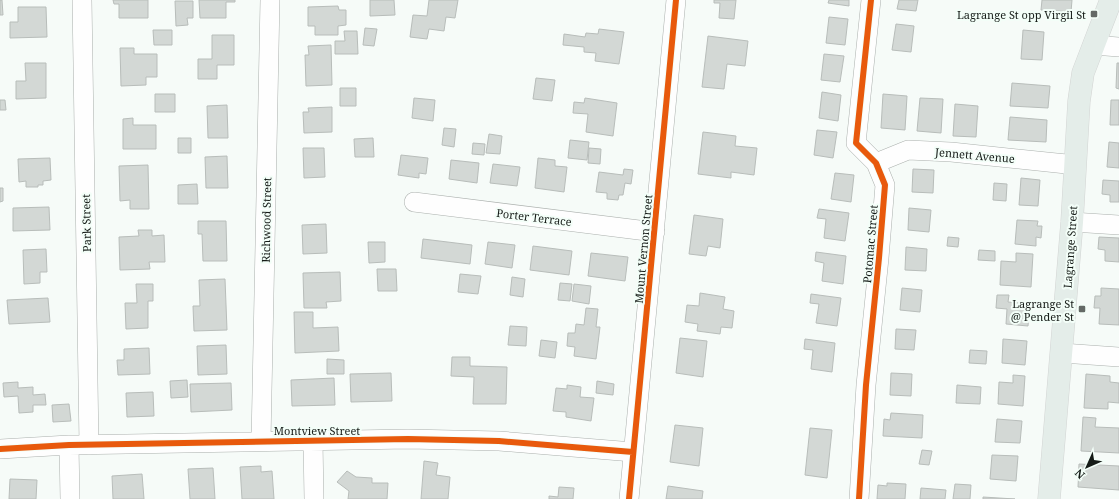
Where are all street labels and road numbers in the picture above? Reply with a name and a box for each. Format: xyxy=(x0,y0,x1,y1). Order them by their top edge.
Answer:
street label: Jennett Avenue xyxy=(934,144,1016,166)
street label: Richwood Street xyxy=(258,177,274,263)
street label: Park Street xyxy=(78,194,94,252)
street label: Mount Vernon Street xyxy=(631,194,655,304)
street label: Potomac Street xyxy=(859,204,881,284)
street label: Porter Terrace xyxy=(496,205,573,229)
street label: Lagrange Street xyxy=(1060,205,1080,289)
street label: Montview Street xyxy=(274,423,360,438)

